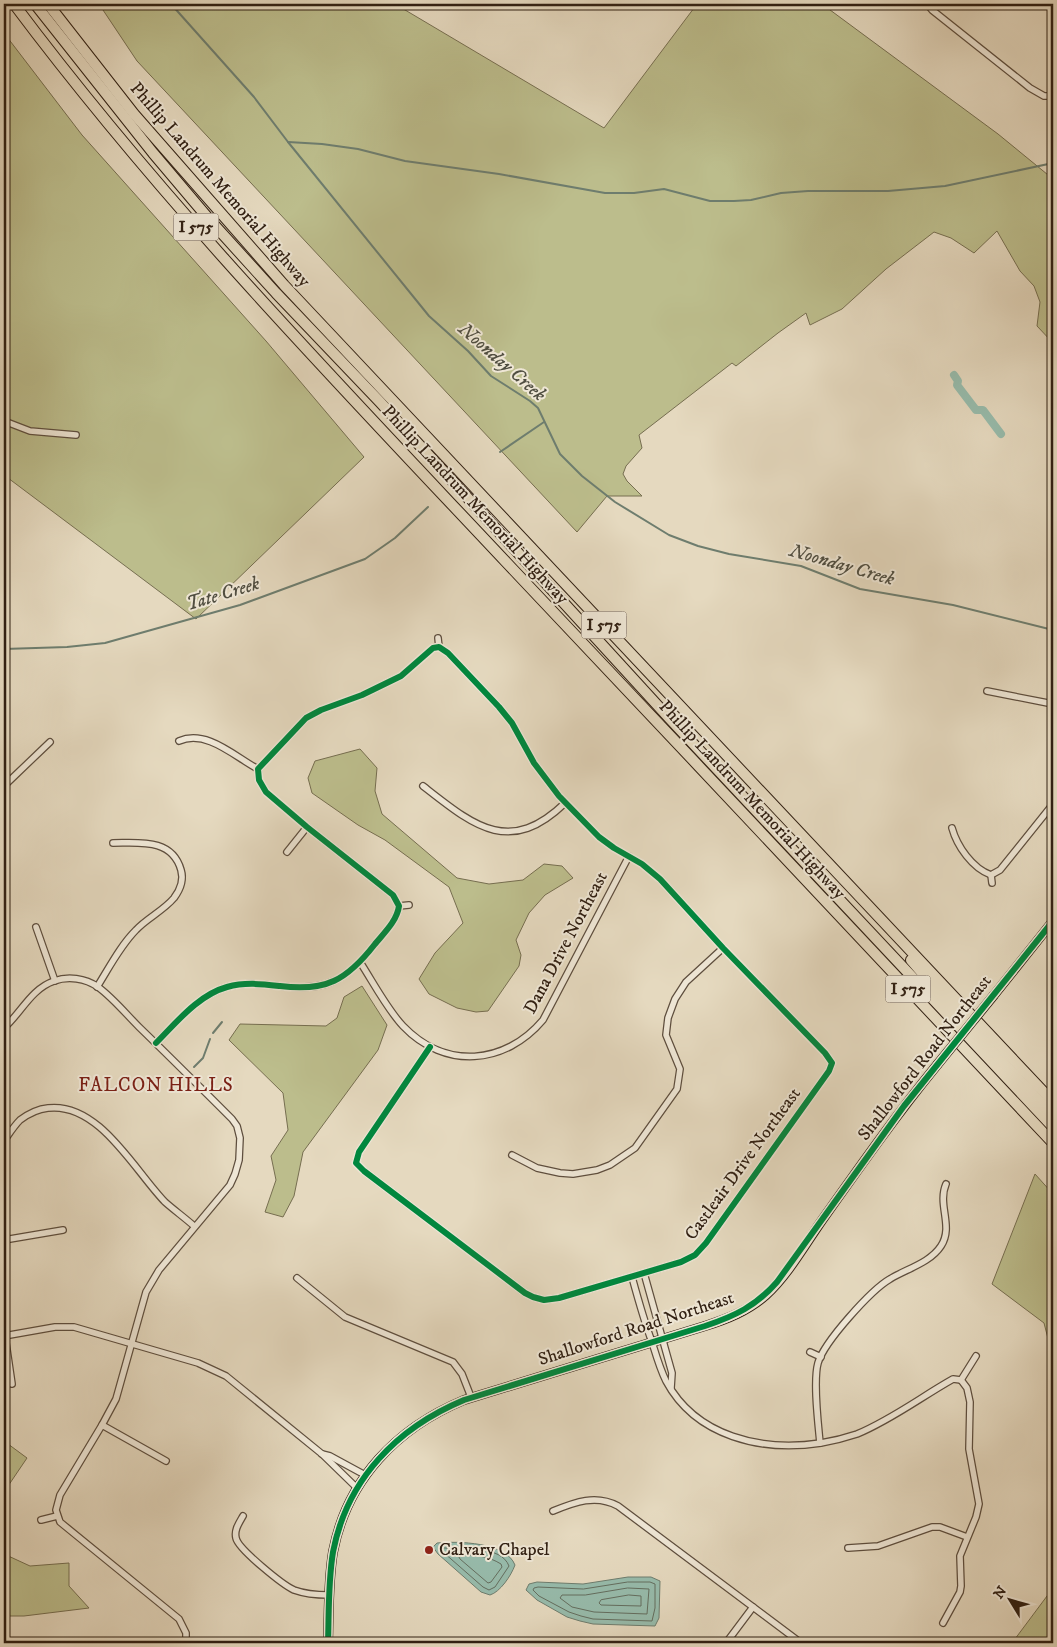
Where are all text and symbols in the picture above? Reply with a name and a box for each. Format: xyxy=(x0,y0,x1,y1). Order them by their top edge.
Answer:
street label: Phillip Landrum Memorial Highway xyxy=(125,78,315,292)
road number: I 575 xyxy=(174,213,218,240)
water label: Noonday Creek xyxy=(453,317,550,406)
street label: Phillip Landrum Memorial Highway xyxy=(377,401,573,609)
water label: Noonday Creek xyxy=(786,539,897,591)
water label: Tate Creek xyxy=(184,572,263,616)
road number: I 575 xyxy=(582,612,626,638)
street label: Phillip Landrum Memorial Highway xyxy=(654,696,850,904)
street label: Dana Drive Northeast xyxy=(519,868,613,1018)
street label: Shallowford Road Northeast xyxy=(853,971,997,1145)
road number: I 575 xyxy=(886,976,930,1002)
district label: FALCON HILLS xyxy=(78,1074,234,1097)
street label: Castleair Drive Northeast xyxy=(680,1083,806,1244)
street label: Shallowford Road Northeast xyxy=(535,1287,737,1371)
place label: Calvary Chapel xyxy=(439,1539,550,1561)
marker: Calvary Chapel xyxy=(423,1544,435,1556)
north arrow xyxy=(984,1574,1034,1624)
text: N xyxy=(990,1582,1011,1603)

